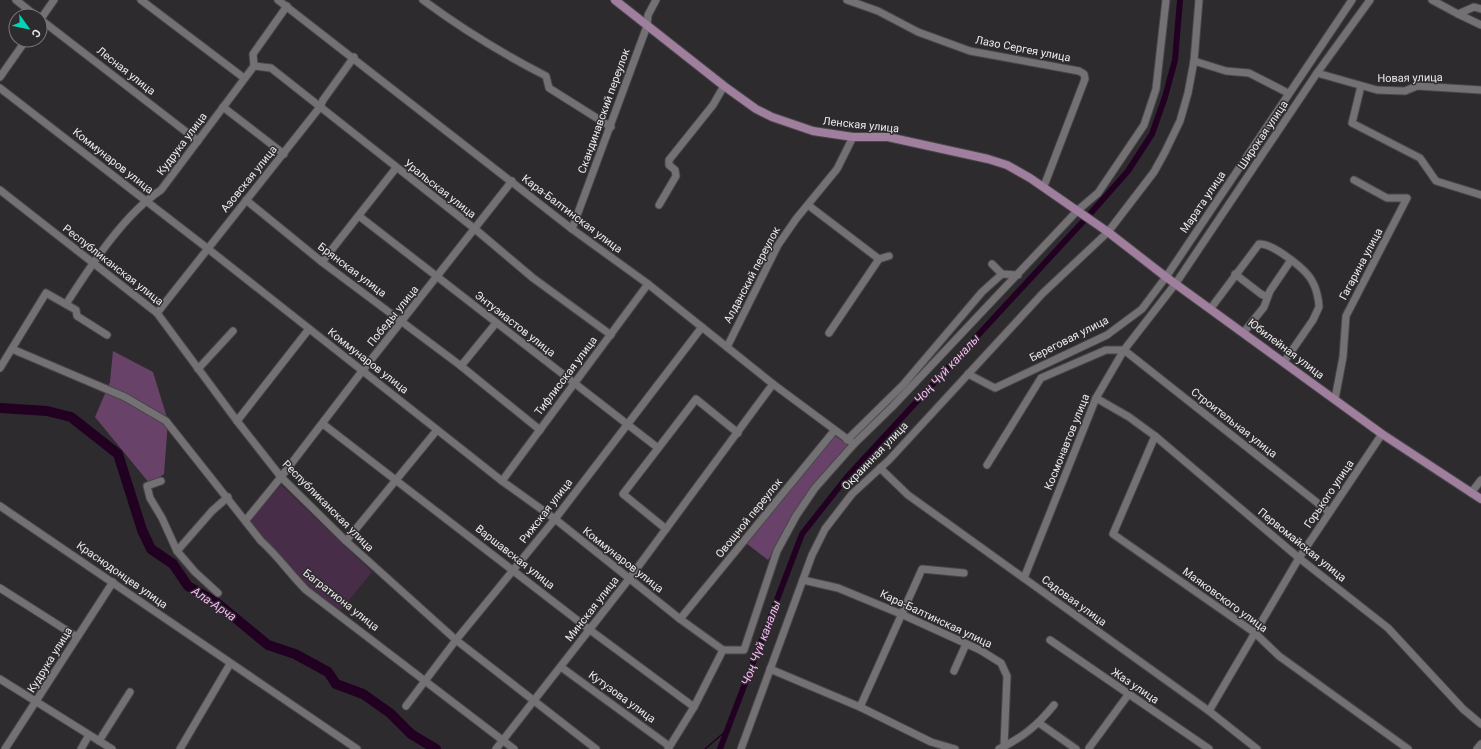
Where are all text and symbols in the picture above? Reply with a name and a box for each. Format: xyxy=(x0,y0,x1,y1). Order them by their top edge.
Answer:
north arrow xyxy=(8,8,48,48)
text: С xyxy=(29,27,43,40)
street label: Лазо Сергея улица xyxy=(974,33,1072,65)
street label: Лесная улица xyxy=(94,44,158,98)
street label: Скандинавский переулок xyxy=(575,47,633,175)
street label: Новая улица xyxy=(1377,71,1443,85)
street label: Широкая улица xyxy=(1235,98,1291,172)
street label: Кудрука улица xyxy=(154,110,210,178)
street label: Ленская улица xyxy=(822,115,900,135)
street label: Коммунаров улица xyxy=(70,125,156,197)
street label: Азовская улица xyxy=(218,143,280,215)
street label: Уральская улица xyxy=(402,157,478,221)
street label: Марата улица xyxy=(1178,169,1228,235)
street label: Кара-Балтинская улица xyxy=(519,172,625,256)
street label: Республиканская улица xyxy=(60,222,166,308)
street label: Алданский переулок xyxy=(721,224,783,325)
street label: Гагарина улица xyxy=(1337,226,1385,302)
street label: Брянская улица xyxy=(315,240,389,300)
street label: Победы улица xyxy=(365,283,421,349)
street label: Энтузиастов улица xyxy=(472,289,558,359)
street label: Береговая улица xyxy=(1027,313,1111,364)
street label: Юбилейная улица xyxy=(1245,316,1327,382)
street label: Коммунаров улица xyxy=(325,325,411,397)
water label: Чоң Чүй каналы xyxy=(911,331,983,407)
street label: Тифлисская улица xyxy=(532,334,600,418)
street label: Строительная улица xyxy=(1188,385,1280,461)
street label: Космонавтов улица xyxy=(1042,392,1092,492)
street label: Окраинная улица xyxy=(839,419,911,493)
street label: Горького улица xyxy=(1301,457,1357,531)
street label: Республиканская улица xyxy=(280,458,376,554)
street label: Рижская улица xyxy=(517,476,575,546)
street label: Овощной переулок xyxy=(713,476,785,560)
street label: Первомайская улица xyxy=(1255,505,1349,585)
street label: Варшавская улица xyxy=(473,522,557,592)
street label: Коммунаров улица xyxy=(580,524,666,596)
street label: Краснодонцев улица xyxy=(74,539,170,611)
street label: Маяковского улица xyxy=(1180,565,1270,635)
street label: Багратиона улица xyxy=(300,566,382,634)
street label: Садовая улица xyxy=(1039,573,1109,629)
street label: Минская улица xyxy=(563,574,621,644)
water label: Ала-Арча xyxy=(188,583,239,624)
street label: Кара-Балтинская улица xyxy=(878,587,994,651)
water label: Чоң Чүй каналы xyxy=(738,599,784,687)
street label: Кудрука улица xyxy=(25,625,75,695)
street label: Жаз улица xyxy=(1109,665,1161,707)
street label: Кутузова улица xyxy=(586,668,658,726)

